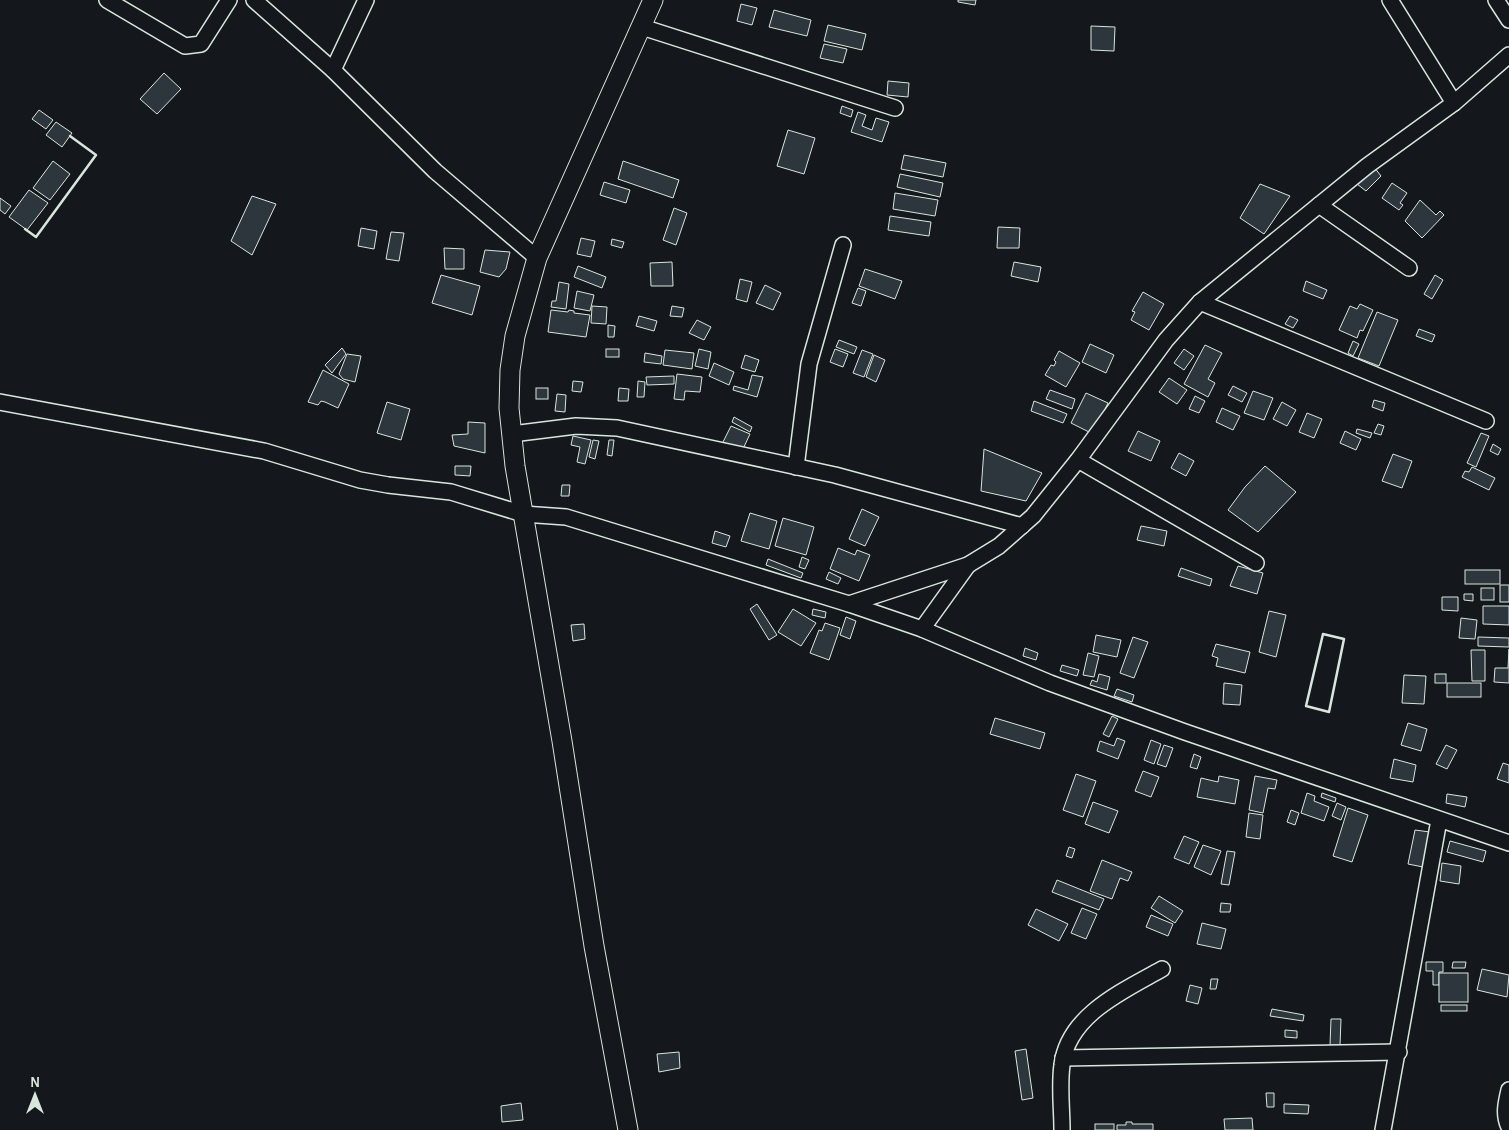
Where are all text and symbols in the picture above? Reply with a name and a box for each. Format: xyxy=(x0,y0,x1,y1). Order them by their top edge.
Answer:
north arrow xyxy=(10,1070,60,1120)
text: N xyxy=(30,1076,40,1090)

